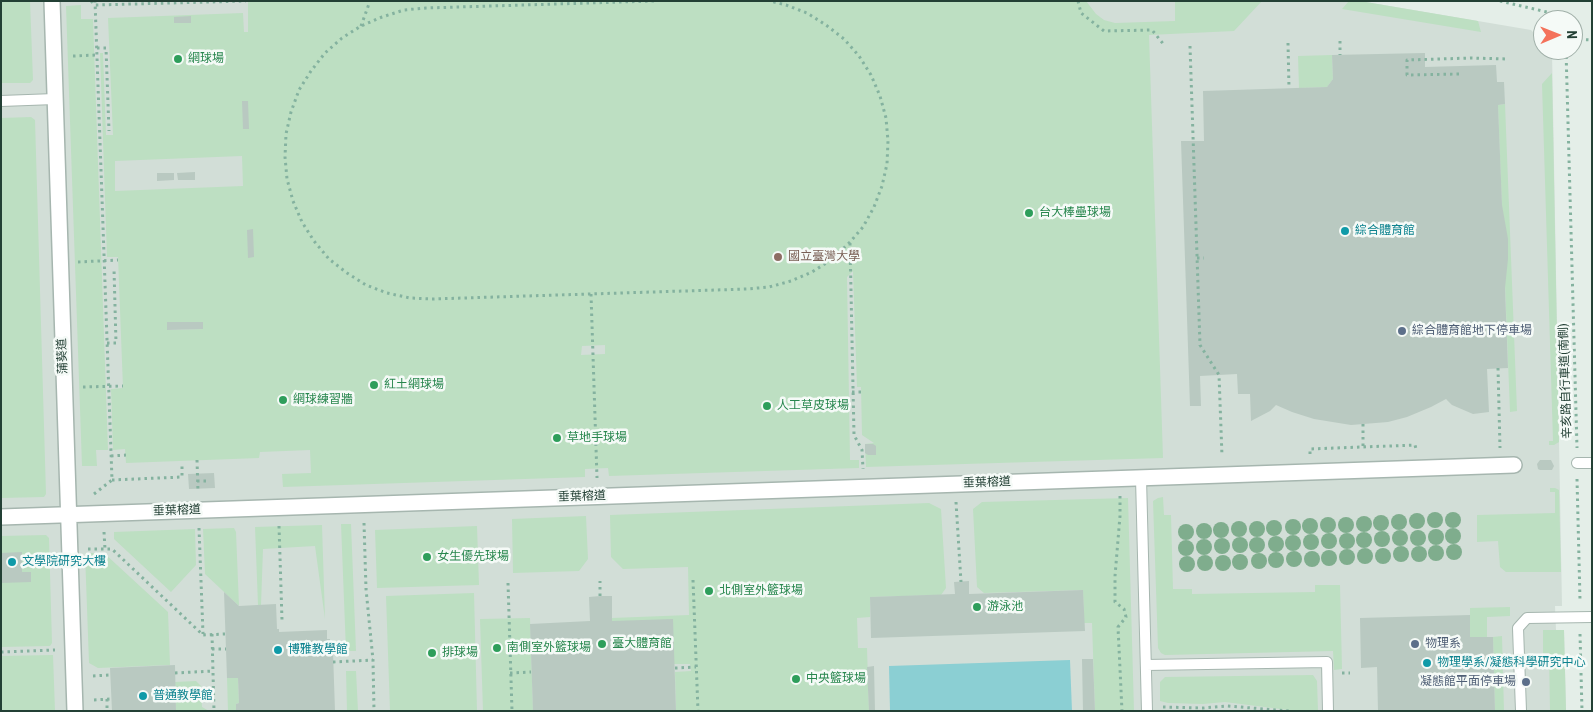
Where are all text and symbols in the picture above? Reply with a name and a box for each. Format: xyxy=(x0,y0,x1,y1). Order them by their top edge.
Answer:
north arrow xyxy=(1533,10,1583,60)
text: N xyxy=(1564,30,1580,39)
place label: 網球場 xyxy=(188,52,224,66)
marker: 網球場 xyxy=(172,53,184,65)
place label: 台大棒壘球場 xyxy=(1039,206,1111,220)
marker: 台大棒壘球場 xyxy=(1023,207,1035,219)
place label: 綜合體育館 xyxy=(1355,224,1415,238)
marker: 綜合體育館 xyxy=(1339,225,1351,237)
place label: 國立臺灣大學 xyxy=(788,250,860,264)
marker: 國立臺灣大學 xyxy=(772,251,784,263)
street label: 辛亥路自行車道(南側) xyxy=(1557,323,1575,439)
place label: 綜合體育館地下停車場 xyxy=(1412,324,1532,338)
marker: 綜合體育館地下停車場 xyxy=(1396,325,1408,337)
street label: 蒲葵道 xyxy=(55,338,71,374)
place label: 紅土網球場 xyxy=(384,378,444,392)
marker: 紅土網球場 xyxy=(368,379,380,391)
place label: 網球練習牆 xyxy=(293,393,353,407)
marker: 網球練習牆 xyxy=(277,394,289,406)
place label: 人工草皮球場 xyxy=(777,399,849,413)
marker: 人工草皮球場 xyxy=(761,400,773,412)
place label: 草地手球場 xyxy=(567,431,627,445)
marker: 草地手球場 xyxy=(551,432,563,444)
street label: 垂葉榕道 xyxy=(963,475,1011,491)
street label: 垂葉榕道 xyxy=(558,489,606,505)
street label: 垂葉榕道 xyxy=(153,503,201,519)
place label: 女生優先球場 xyxy=(437,550,509,564)
marker: 女生優先球場 xyxy=(421,551,433,563)
place label: 文學院研究大樓 xyxy=(22,555,106,569)
marker: 文學院研究大樓 xyxy=(6,556,18,568)
place label: 北側室外籃球場 xyxy=(719,584,803,598)
marker: 北側室外籃球場 xyxy=(703,585,715,597)
place label: 游泳池 xyxy=(987,600,1023,614)
marker: 游泳池 xyxy=(971,601,983,613)
place label: 臺大體育館 xyxy=(612,637,672,651)
place label: 物理系 xyxy=(1425,637,1461,651)
marker: 臺大體育館 xyxy=(596,638,608,650)
marker: 物理系 xyxy=(1409,638,1421,650)
place label: 南側室外籃球場 xyxy=(507,641,591,655)
marker: 南側室外籃球場 xyxy=(491,642,503,654)
place label: 博雅教學館 xyxy=(288,643,348,657)
marker: 博雅教學館 xyxy=(272,644,284,656)
place label: 排球場 xyxy=(442,646,478,660)
marker: 排球場 xyxy=(426,647,438,659)
place label: 物理學系/凝態科學研究中心 xyxy=(1437,656,1585,670)
marker: 物理學系/凝態科學研究中心 xyxy=(1421,657,1433,669)
place label: 中央籃球場 xyxy=(806,672,866,686)
marker: 中央籃球場 xyxy=(790,673,802,685)
place label: 凝態館平面停車場 xyxy=(1420,675,1516,689)
marker: 凝態館平面停車場 xyxy=(1520,676,1532,688)
place label: 普通教學館 xyxy=(153,689,213,703)
marker: 普通教學館 xyxy=(137,690,149,702)

